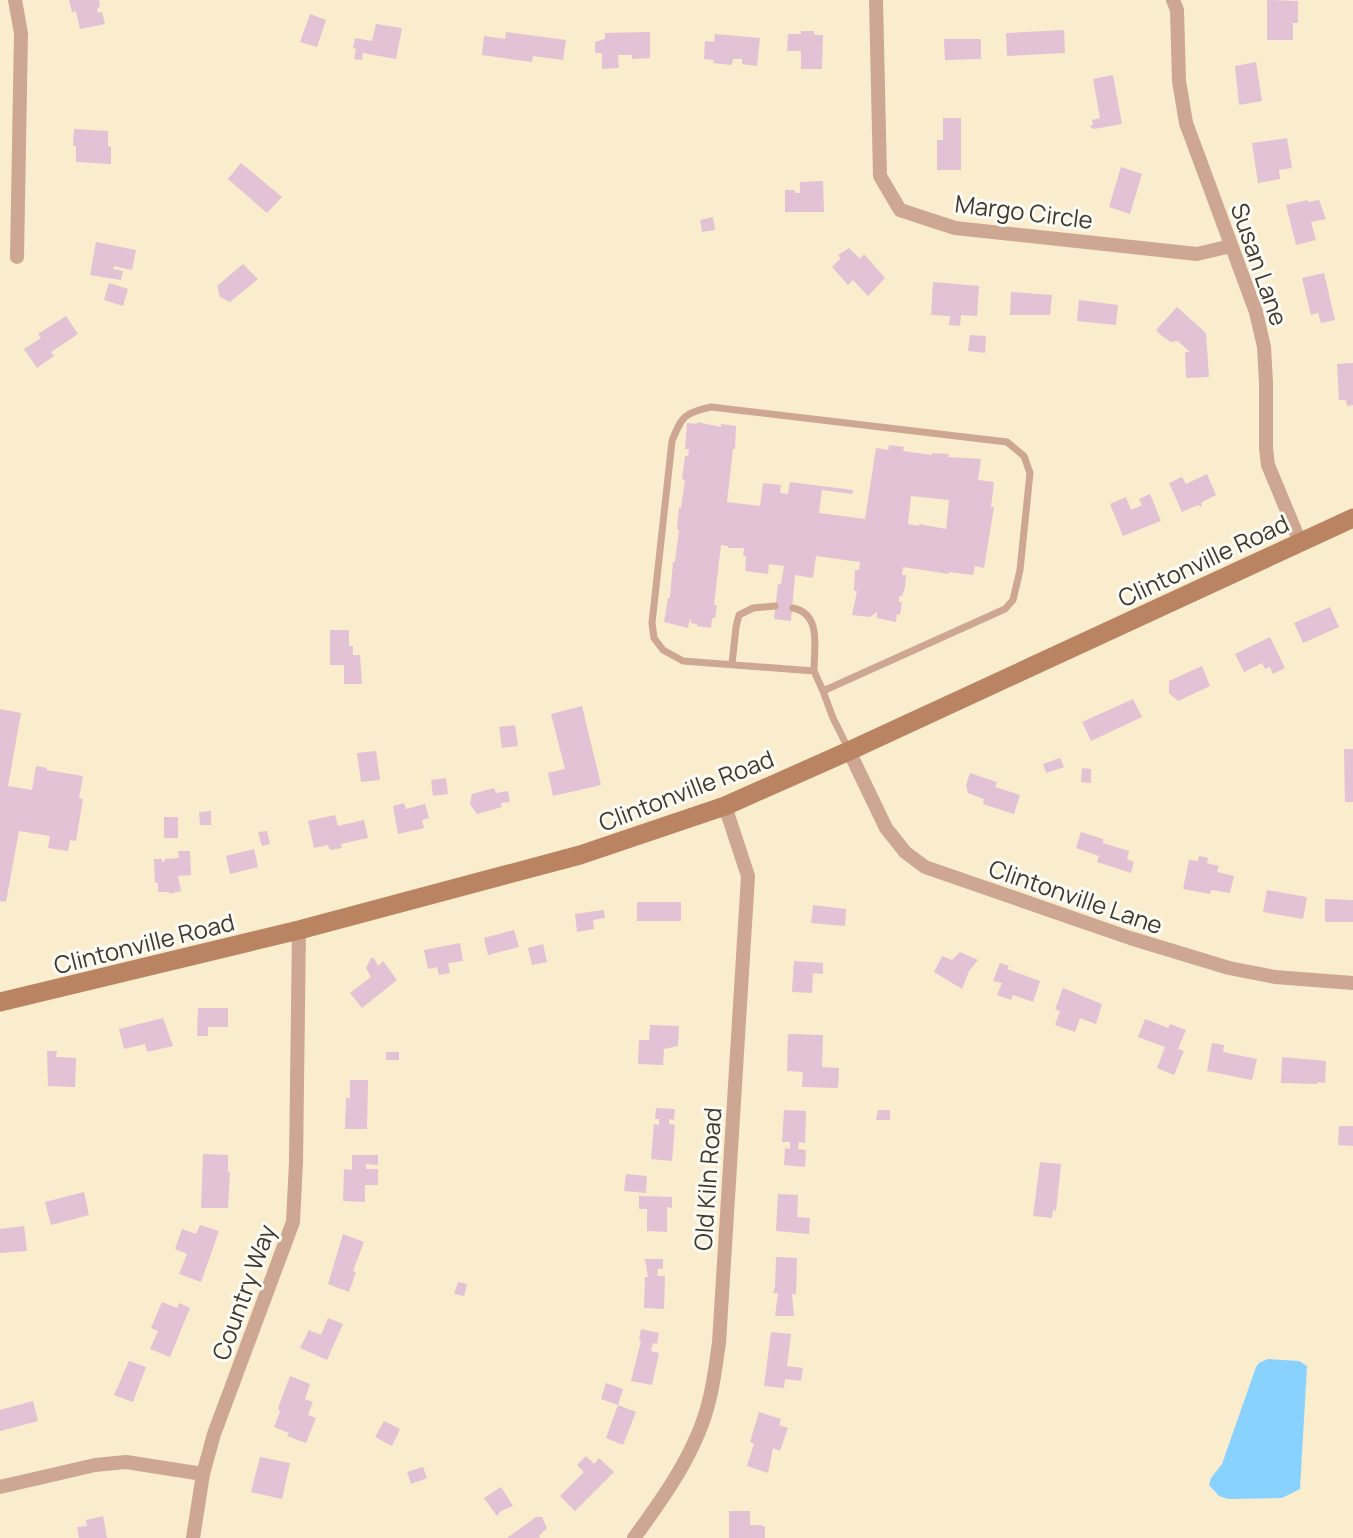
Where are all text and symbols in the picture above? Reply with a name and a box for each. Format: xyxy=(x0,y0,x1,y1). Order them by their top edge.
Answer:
street label: Margo Circle xyxy=(953,186,1095,236)
street label: Susan Lane xyxy=(1224,198,1296,330)
street label: Clintonville Road xyxy=(1112,506,1294,614)
street label: Clintonville Road xyxy=(594,741,778,839)
street label: Clintonville Lane xyxy=(985,851,1167,941)
street label: Clintonville Road xyxy=(50,905,238,981)
street label: Old Kiln Road xyxy=(686,1106,728,1252)
street label: Country Way xyxy=(203,1219,283,1364)

